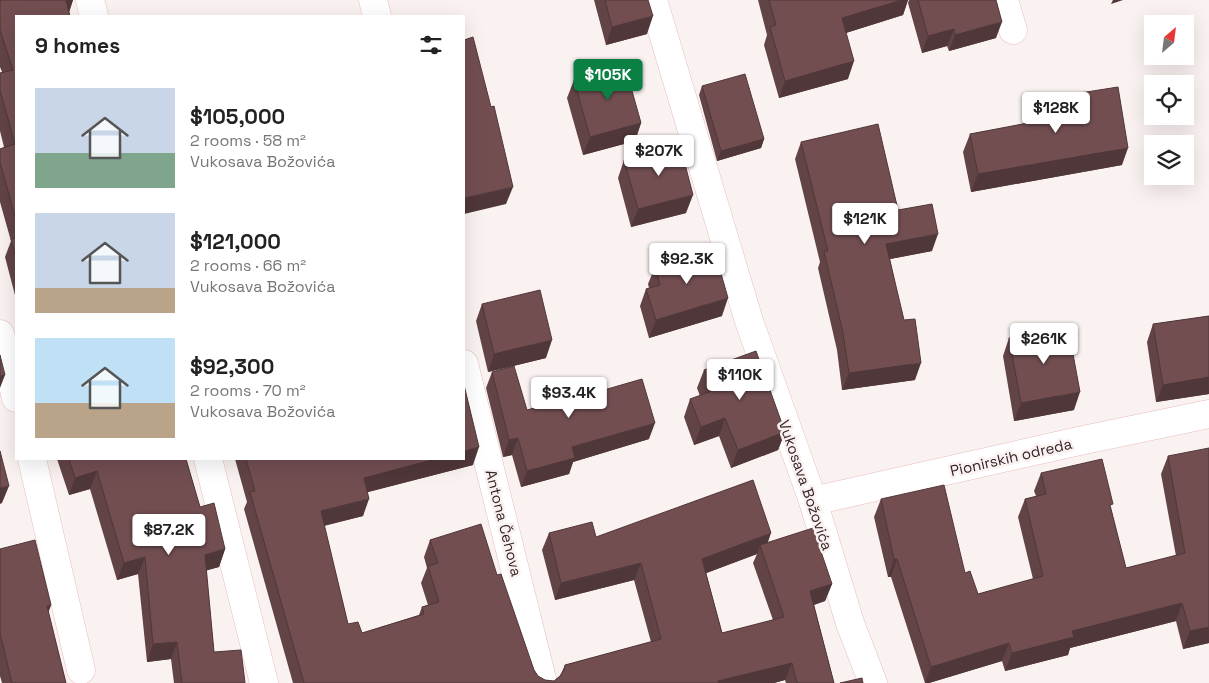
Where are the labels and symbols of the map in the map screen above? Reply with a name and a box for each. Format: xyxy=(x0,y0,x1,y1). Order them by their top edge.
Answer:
north arrow xyxy=(1144,15,1194,65)
pin: $105K xyxy=(573,58,643,101)
pin: $128K xyxy=(1021,92,1091,134)
pin: $207K xyxy=(624,134,694,177)
pin: $121K xyxy=(830,202,900,245)
pin: $92.3K xyxy=(646,242,728,285)
pin: $261K xyxy=(1009,322,1079,365)
pin: $110K xyxy=(705,358,775,401)
pin: $93.4K xyxy=(528,376,610,419)
street label: Vukosava Božovića xyxy=(775,417,837,553)
street label: Pionirskih odreda xyxy=(948,434,1074,480)
street label: Antona Čehova xyxy=(482,468,527,579)
pin: $87.2K xyxy=(128,514,210,556)

